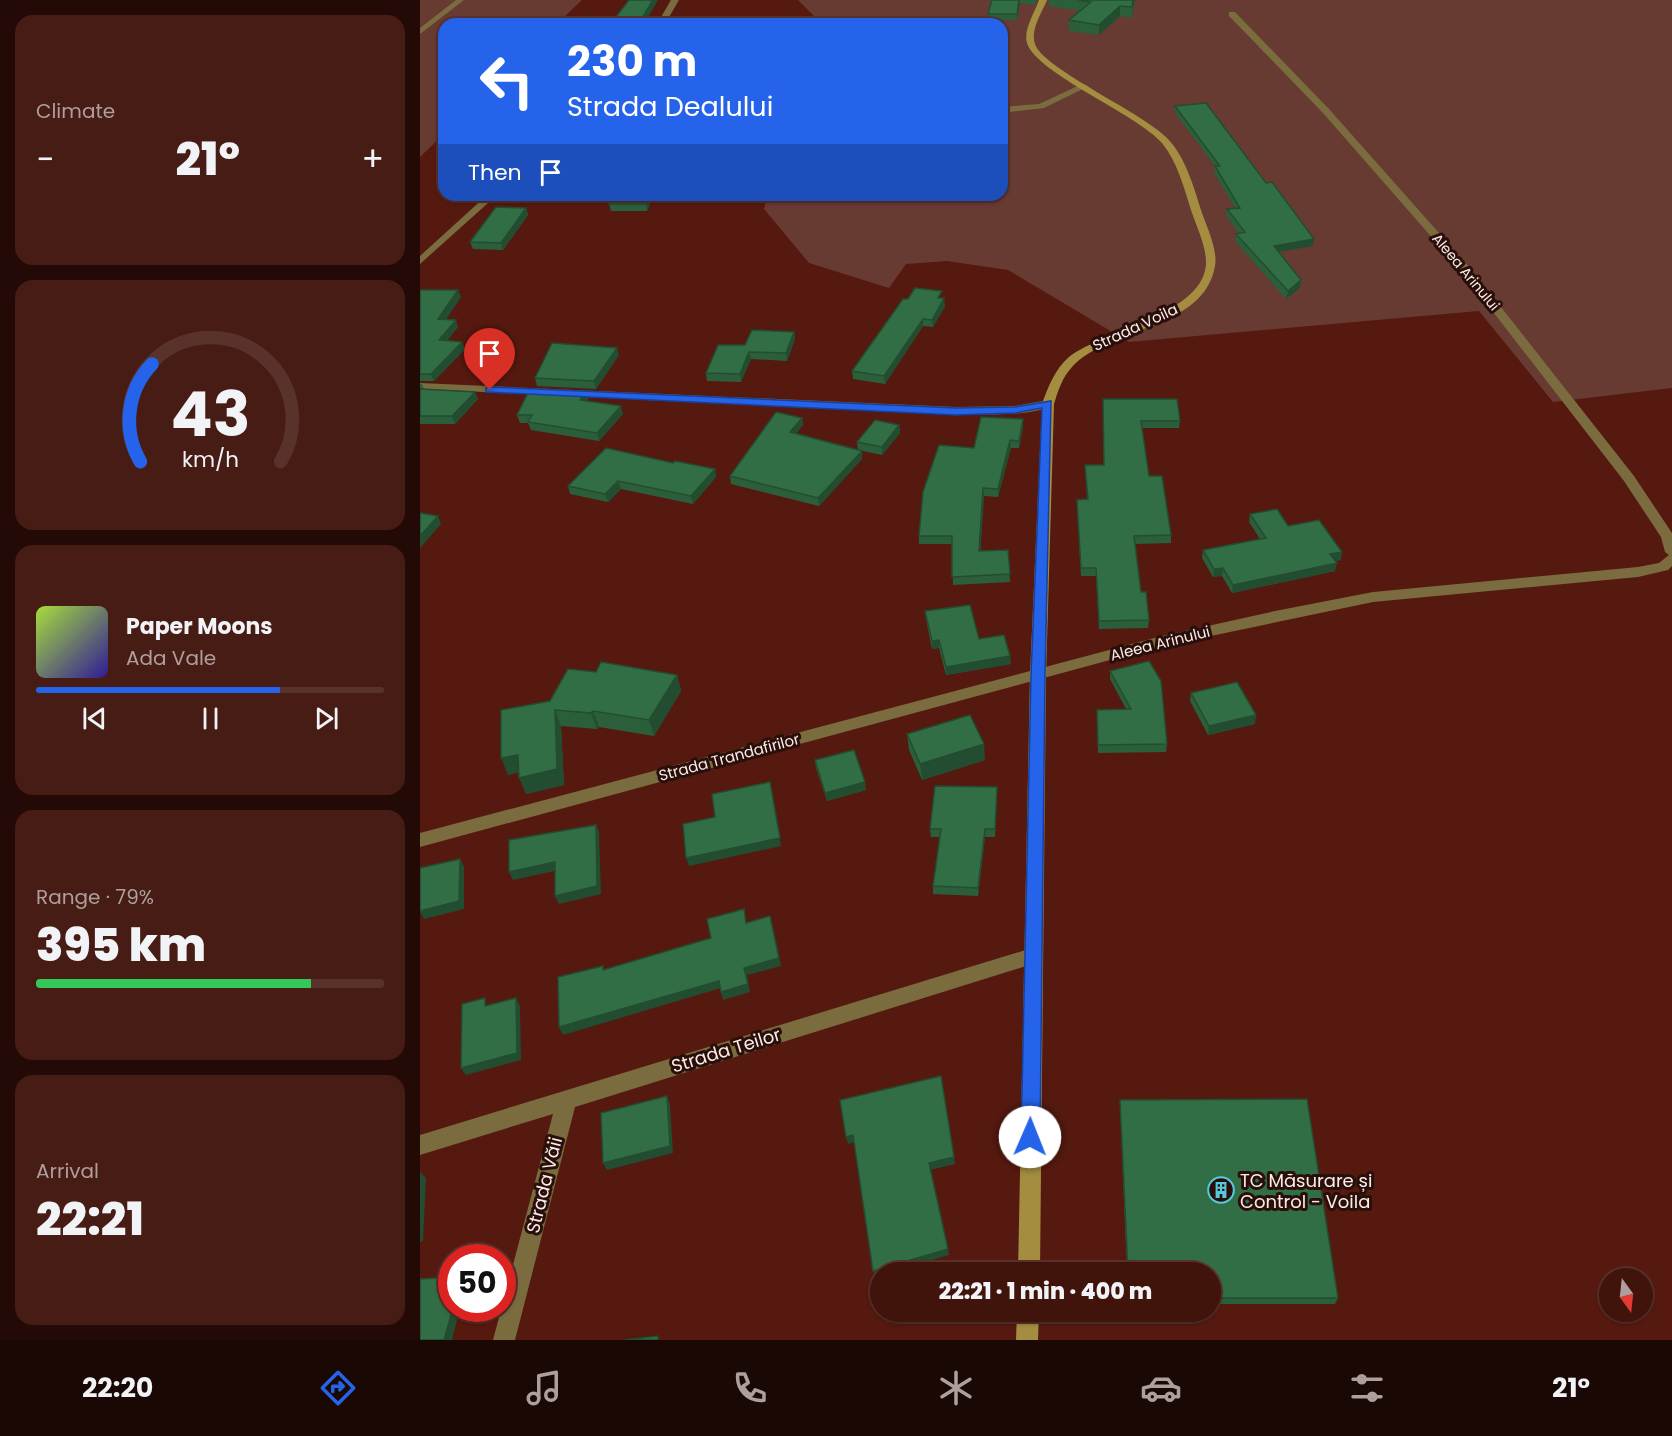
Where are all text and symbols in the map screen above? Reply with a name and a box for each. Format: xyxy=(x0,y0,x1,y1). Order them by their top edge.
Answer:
text: 230 m xyxy=(567,32,697,91)
icon: left xyxy=(468,42,546,120)
text: Strada Dealului xyxy=(567,88,773,125)
text: Climate xyxy=(36,97,115,125)
text: 21° xyxy=(176,128,240,191)
text: − xyxy=(36,136,54,183)
text: + xyxy=(361,136,384,183)
icon: arrive xyxy=(534,156,567,189)
text: Then xyxy=(468,157,522,188)
street label: Aleea Arinului xyxy=(1428,229,1504,315)
street label: Strada Voila xyxy=(1089,298,1181,356)
pin xyxy=(464,328,515,390)
icon: arrive xyxy=(473,337,506,370)
text: 43 xyxy=(170,370,250,458)
text: km/h xyxy=(181,444,239,475)
text: Paper Moons xyxy=(126,611,273,642)
street label: Aleea Arinului xyxy=(1108,620,1212,666)
text: Ada Vale xyxy=(126,644,216,672)
icon: previous xyxy=(78,702,111,735)
icon: pause xyxy=(194,702,227,735)
icon: next xyxy=(310,702,343,735)
street label: Strada Trandafirilor xyxy=(656,728,802,786)
text: Range · 79% xyxy=(36,883,154,911)
text: 395 km xyxy=(36,914,206,977)
street label: Strada Teilor xyxy=(668,1021,784,1078)
position arrow xyxy=(998,1105,1062,1169)
street label: Strada Văii xyxy=(520,1134,568,1236)
text: Arrival xyxy=(36,1157,99,1185)
place label: TC Măsurare și Control - Voila xyxy=(1240,1168,1372,1214)
building icon: TC Măsurare și Control - Voila xyxy=(1206,1175,1236,1205)
text: 22:21 xyxy=(36,1188,144,1251)
speed limit sign: 50 xyxy=(438,1244,516,1322)
north arrow xyxy=(1599,1268,1653,1322)
map controls xyxy=(1599,1268,1653,1322)
text: 22:21 · 1 min · 400 m xyxy=(939,1276,1152,1307)
icon: directions xyxy=(317,1367,359,1409)
icon: music xyxy=(523,1367,565,1409)
icon: phone xyxy=(729,1367,771,1409)
icon: climate xyxy=(935,1367,977,1409)
icon: car xyxy=(1140,1367,1182,1409)
icon: filters xyxy=(1346,1367,1388,1409)
text: 22:20 xyxy=(82,1369,153,1406)
text: 21° xyxy=(1552,1369,1590,1406)

